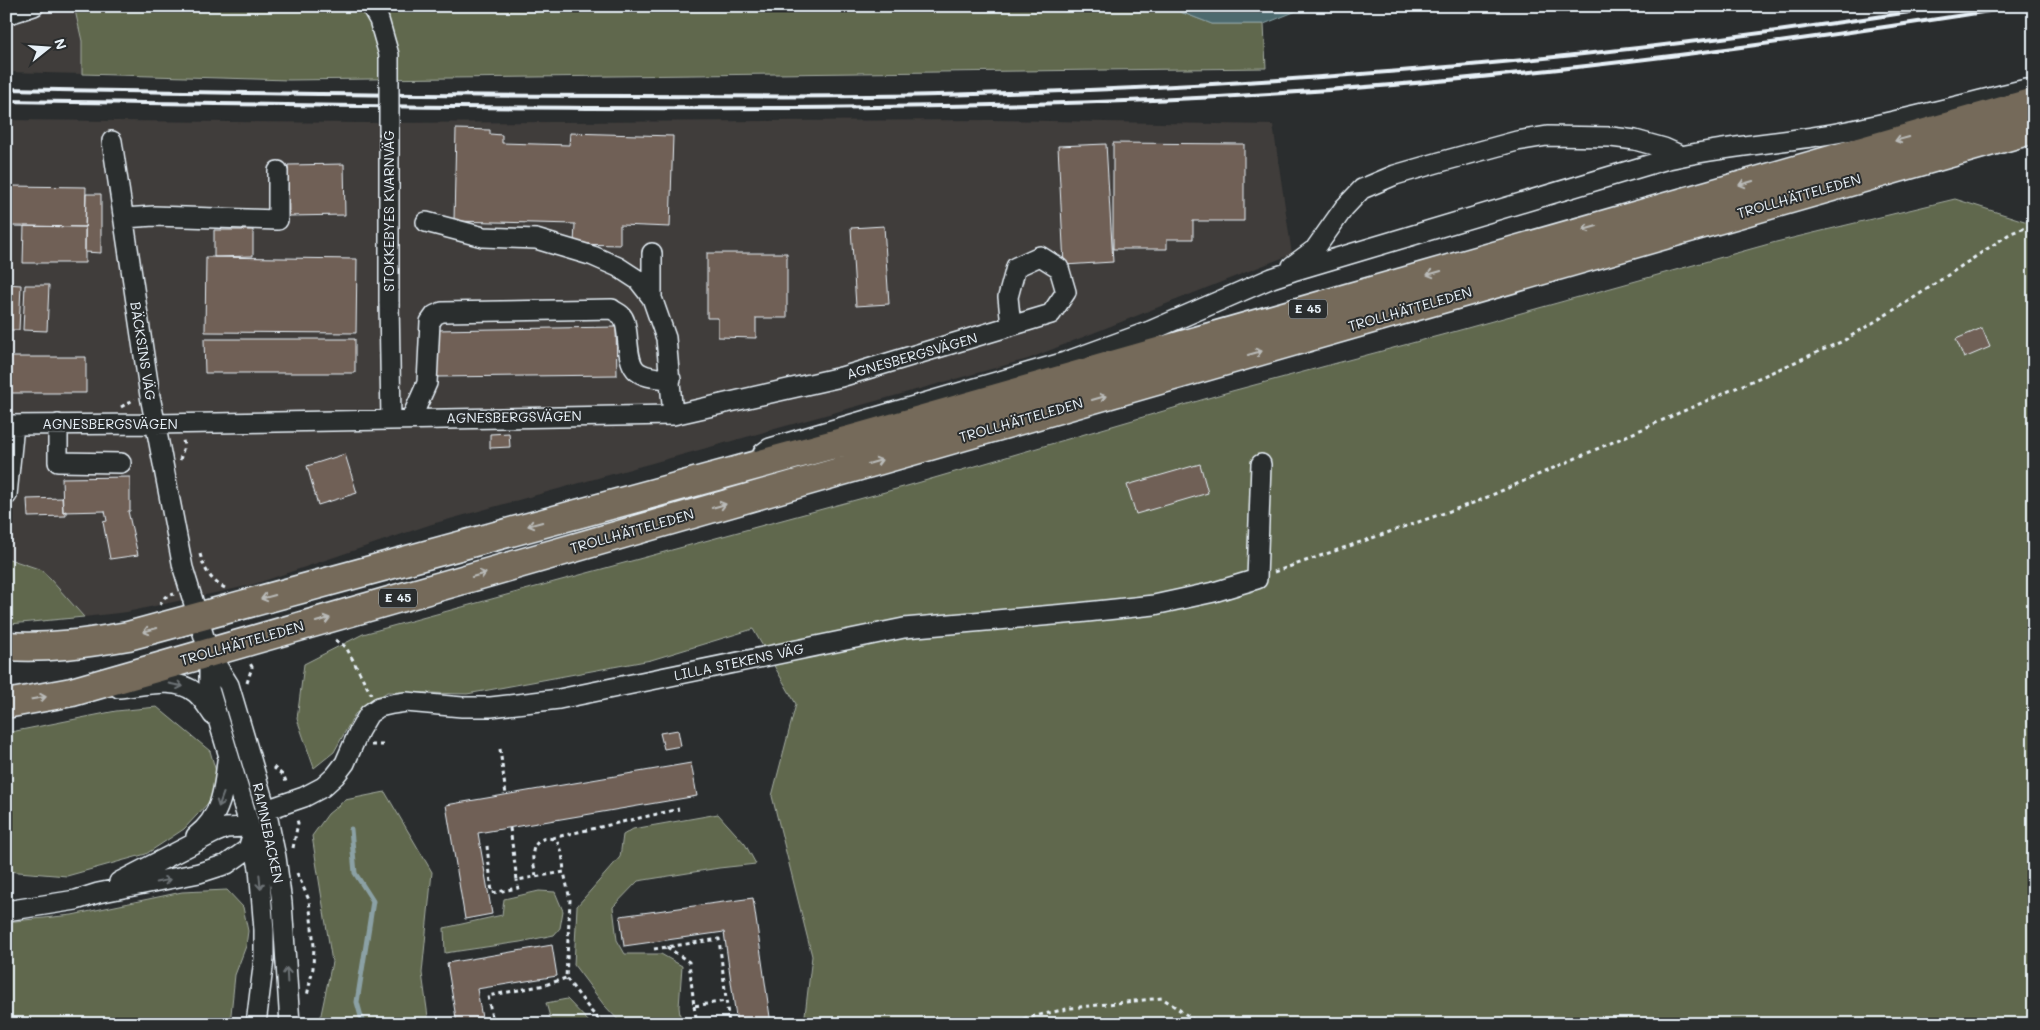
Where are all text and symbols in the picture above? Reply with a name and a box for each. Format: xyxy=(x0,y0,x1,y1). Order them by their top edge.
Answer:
north arrow xyxy=(22,22,72,72)
text: N xyxy=(50,36,72,52)
street label: STOKKEBYES KVARNVÄG xyxy=(379,130,398,292)
one-way arrow xyxy=(1895,134,1911,144)
street label: TROLLHÄTTELEDEN xyxy=(1735,169,1863,222)
one-way arrow xyxy=(1739,179,1755,189)
one-way arrow xyxy=(1582,224,1598,234)
one-way arrow xyxy=(1426,269,1442,278)
street label: TROLLHÄTTELEDEN xyxy=(1346,282,1474,335)
street label: BÄCKSINS VÄG xyxy=(126,300,161,402)
road number: E 45 xyxy=(1289,300,1327,318)
street label: AGNESBERGSVÄGEN xyxy=(844,328,980,383)
one-way arrow xyxy=(1246,348,1262,357)
one-way arrow xyxy=(1090,392,1106,402)
street label: TROLLHÄTTELEDEN xyxy=(957,393,1085,446)
street label: AGNESBERGSVÄGEN xyxy=(446,406,582,427)
street label: AGNESBERGSVÄGEN xyxy=(42,414,178,433)
one-way arrow xyxy=(867,456,883,466)
one-way arrow xyxy=(710,501,726,511)
street label: TROLLHÄTTELEDEN xyxy=(568,504,696,557)
one-way arrow xyxy=(527,520,543,530)
one-way arrow xyxy=(471,570,487,579)
road number: E 45 xyxy=(379,588,417,608)
one-way arrow xyxy=(261,593,277,603)
one-way arrow xyxy=(315,614,331,624)
street label: TROLLHÄTTELEDEN xyxy=(178,616,306,669)
one-way arrow xyxy=(143,625,159,635)
street label: LILLA STEKENS VÄG xyxy=(672,638,806,685)
one-way arrow xyxy=(168,681,184,690)
one-way arrow xyxy=(31,692,47,702)
street label: RAMNEBACKEN xyxy=(249,781,288,885)
one-way arrow xyxy=(216,792,225,807)
one-way arrow xyxy=(255,873,265,889)
one-way arrow xyxy=(155,875,171,885)
one-way arrow xyxy=(283,967,292,983)

